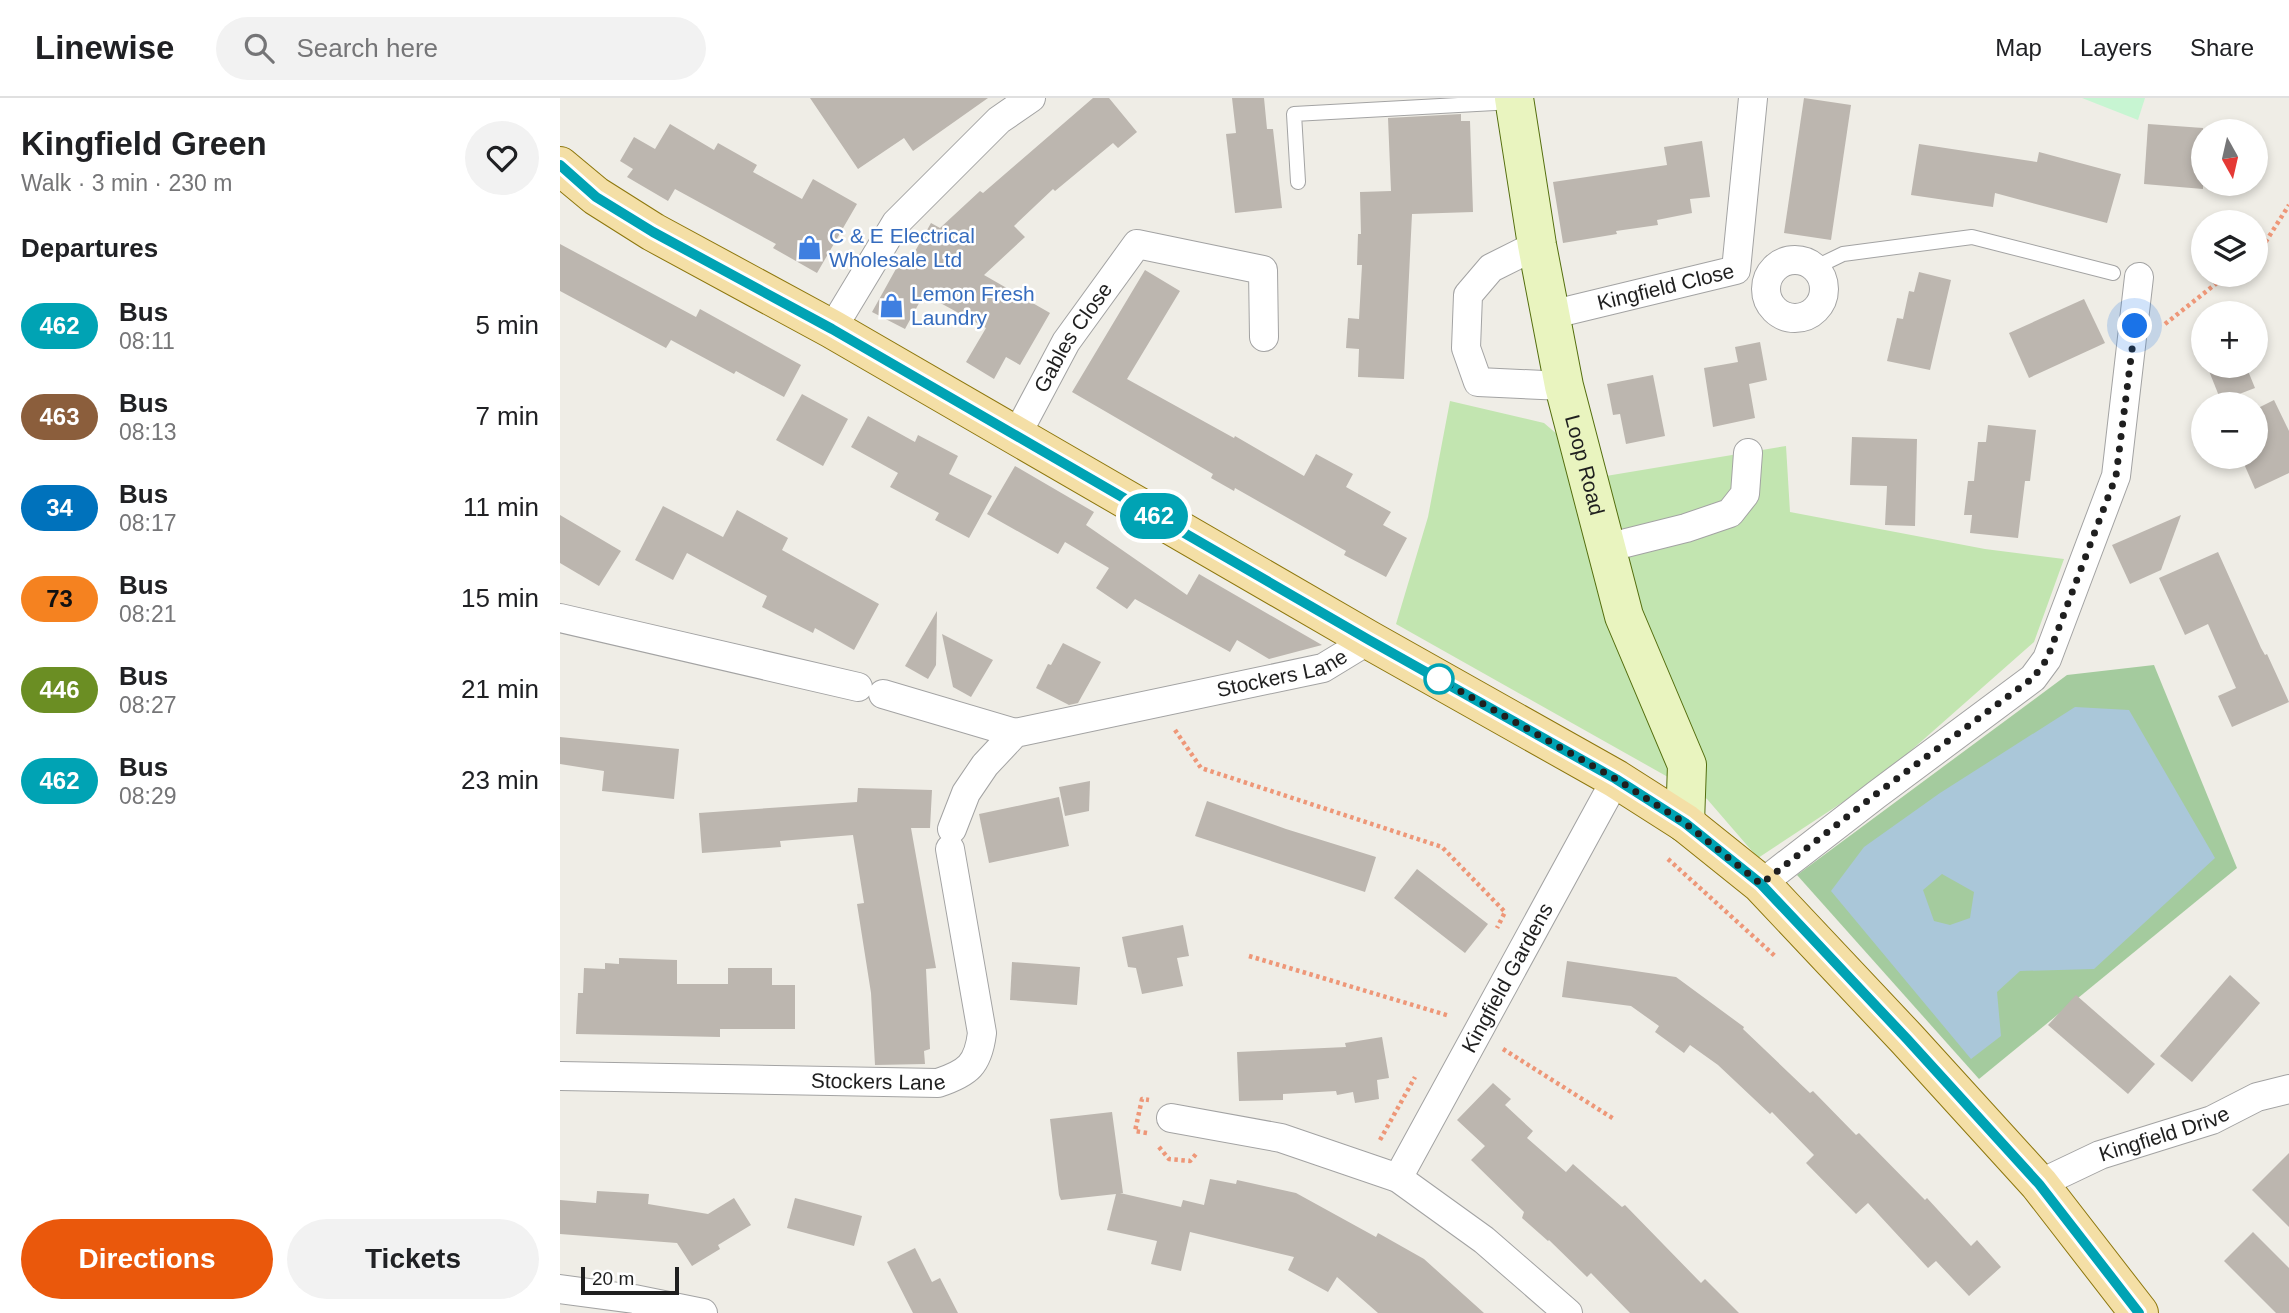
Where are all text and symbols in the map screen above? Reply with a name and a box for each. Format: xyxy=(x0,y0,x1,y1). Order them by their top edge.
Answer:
search box xyxy=(216,17,706,80)
text: Linewise xyxy=(35,29,174,66)
icon: search xyxy=(240,29,278,67)
text: Search here xyxy=(296,33,438,63)
text: Map xyxy=(1995,34,2042,61)
text: Layers xyxy=(2080,34,2152,61)
text: Share xyxy=(2190,34,2254,61)
north arrow xyxy=(2191,119,2268,196)
map controls xyxy=(2191,119,2268,469)
button: heart xyxy=(465,121,539,195)
text: Kingfield Green xyxy=(21,125,267,162)
text: Walk · 3 min · 230 m xyxy=(21,170,232,196)
button: layers xyxy=(2191,210,2268,287)
place label: C & E Electrical Wholesale Ltd xyxy=(829,224,975,271)
text: Departures xyxy=(21,233,158,263)
shop icon: C & E Electrical Wholesale Ltd xyxy=(795,234,823,262)
street label: Kingfield Close xyxy=(1595,259,1736,314)
street label: Gables Close xyxy=(1029,278,1116,396)
place label: Lemon Fresh Laundry xyxy=(911,282,1035,329)
shop icon: Lemon Fresh Laundry xyxy=(877,292,905,320)
text: Bus xyxy=(119,297,168,327)
button: + xyxy=(2191,301,2268,378)
your location xyxy=(2117,308,2152,343)
text: 5 min xyxy=(475,310,539,340)
text: 462 xyxy=(39,312,80,339)
text: 08:11 xyxy=(119,328,175,354)
text: Bus xyxy=(119,388,168,418)
button: − xyxy=(2191,392,2268,469)
text: 7 min xyxy=(475,401,539,431)
text: 463 xyxy=(39,403,80,430)
street label: Loop Road xyxy=(1561,412,1609,518)
text: 08:13 xyxy=(119,419,177,445)
text: Bus xyxy=(119,479,168,509)
text: 11 min xyxy=(463,492,539,522)
line badge: 462 xyxy=(1114,493,1194,539)
text: 34 xyxy=(46,494,73,521)
text: 462 xyxy=(1134,502,1174,529)
text: 08:17 xyxy=(119,510,177,536)
text: Bus xyxy=(119,570,168,600)
text: 15 min xyxy=(461,583,539,613)
text: 73 xyxy=(46,585,73,612)
text: 08:21 xyxy=(119,601,177,627)
street label: Stockers Lane xyxy=(1215,644,1351,701)
text: Bus xyxy=(119,661,168,691)
unlabelled marker xyxy=(1424,664,1454,694)
text: 21 min xyxy=(461,674,539,704)
text: 446 xyxy=(39,676,80,703)
text: 08:27 xyxy=(119,692,177,718)
text: Bus xyxy=(119,752,168,782)
text: 23 min xyxy=(461,765,539,795)
text: 462 xyxy=(39,767,80,794)
text: 08:29 xyxy=(119,783,177,809)
street label: Kingfield Gardens xyxy=(1457,899,1557,1056)
street label: Stockers Lane xyxy=(811,1069,948,1095)
street label: Kingfield Drive xyxy=(2096,1101,2233,1166)
button: Directions xyxy=(21,1219,273,1299)
button: Tickets xyxy=(287,1219,539,1299)
scale bar xyxy=(581,1264,679,1296)
text: 20 m xyxy=(592,1268,634,1289)

